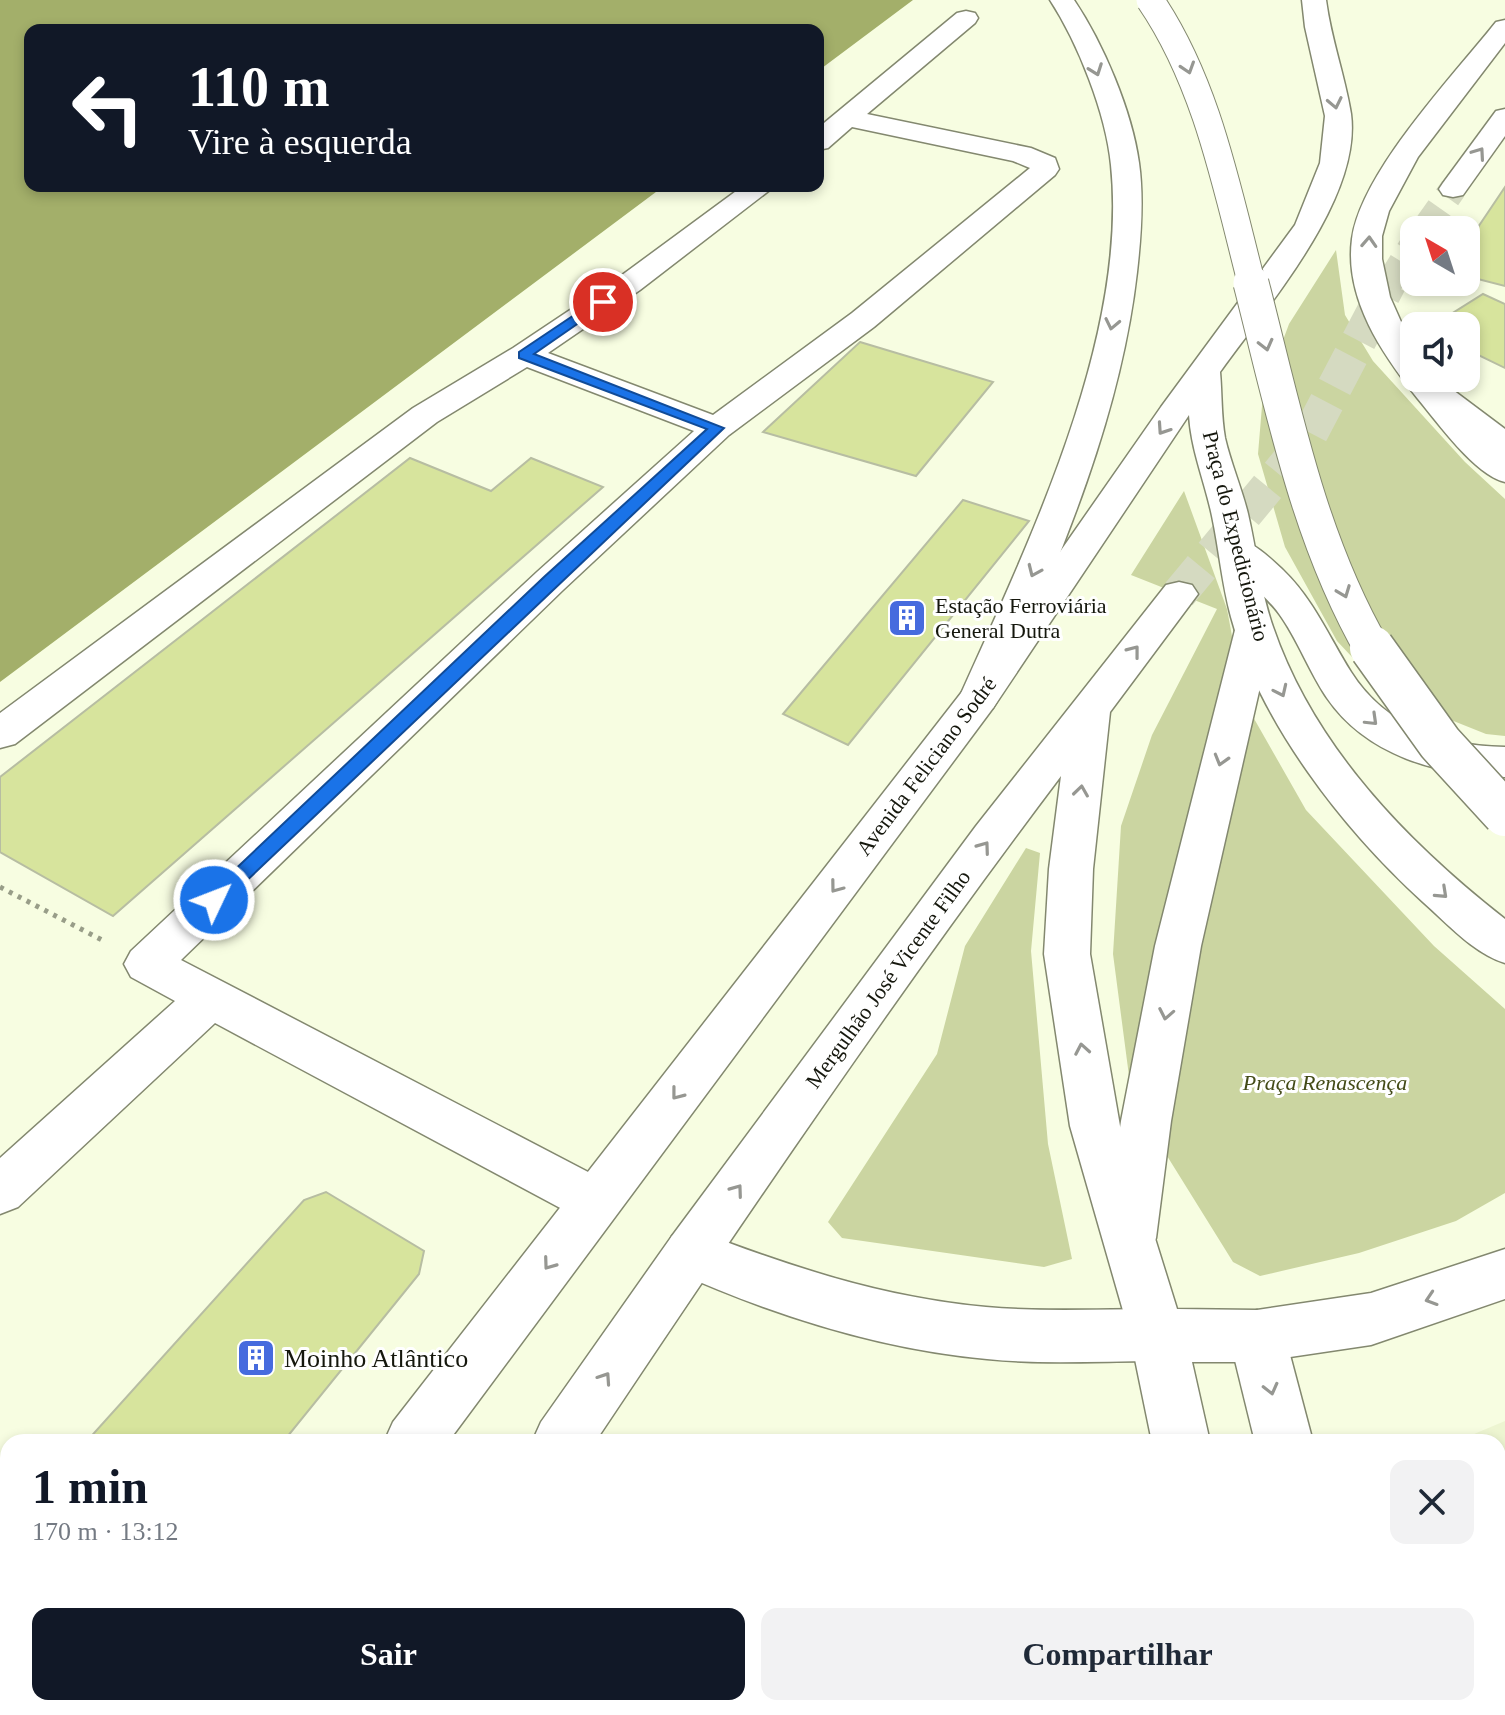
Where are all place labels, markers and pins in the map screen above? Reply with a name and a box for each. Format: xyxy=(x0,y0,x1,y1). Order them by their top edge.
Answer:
pin xyxy=(569,268,637,336)
place label: Estação Ferroviária General Dutra xyxy=(935,593,1107,643)
building icon: Estação Ferroviária General Dutra xyxy=(886,597,928,639)
building icon: Moinho Atlântico xyxy=(235,1337,277,1379)
place label: Moinho Atlântico xyxy=(284,1344,468,1373)

